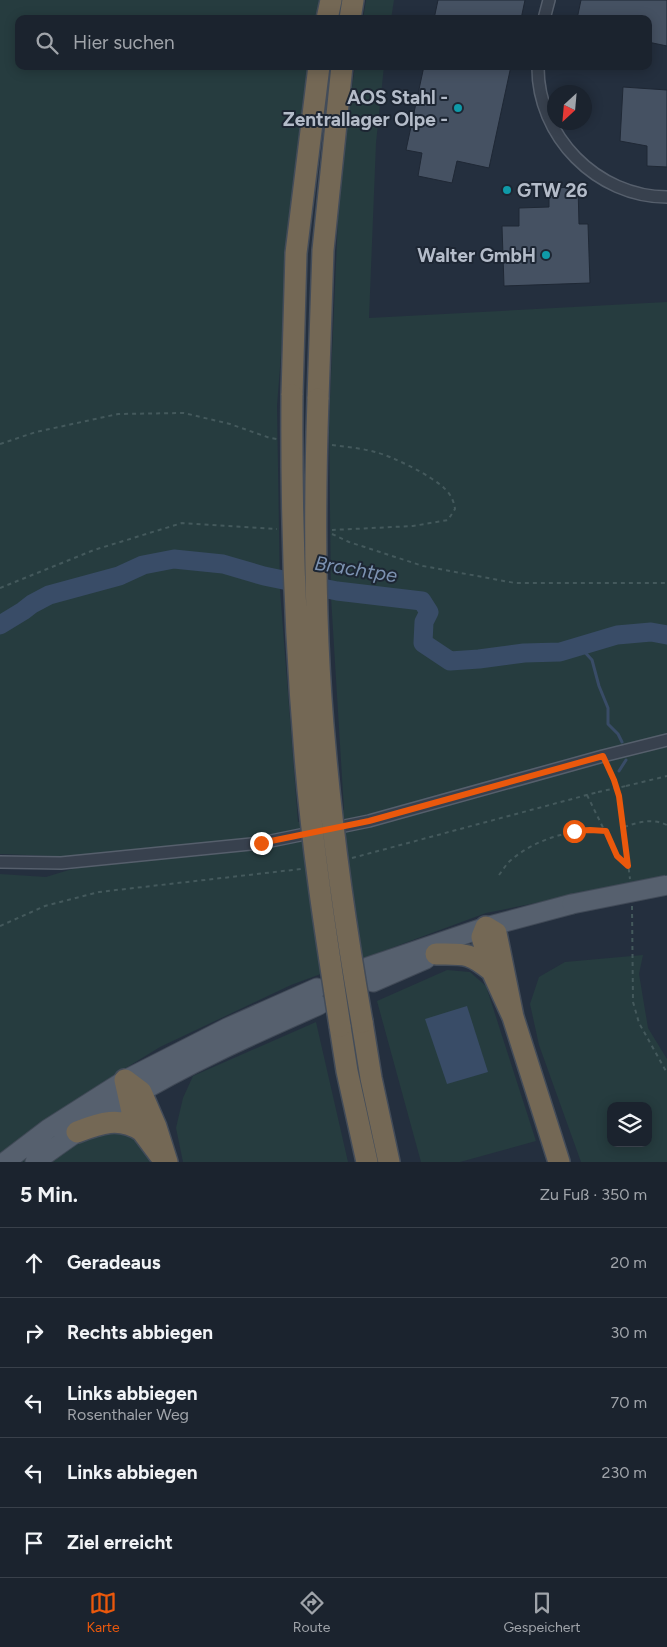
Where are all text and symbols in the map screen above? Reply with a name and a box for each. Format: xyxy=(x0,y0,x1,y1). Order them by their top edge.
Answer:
search box xyxy=(15,15,652,70)
icon: search xyxy=(33,29,61,57)
text: Hier suchen xyxy=(73,31,174,54)
north arrow xyxy=(547,85,592,130)
place label: AOS Stahl - Zentrallager Olpe - xyxy=(283,86,448,131)
marker: AOS Stahl - Zentrallager Olpe - xyxy=(452,102,464,114)
place label: GTW 26 xyxy=(517,179,587,202)
marker: GTW 26 xyxy=(501,184,513,196)
place label: Walter GmbH xyxy=(417,244,536,267)
marker: Walter GmbH xyxy=(540,249,552,261)
water label: Brachtpe xyxy=(313,551,399,587)
route start xyxy=(563,820,586,843)
route end xyxy=(250,832,273,855)
map controls xyxy=(607,1102,652,1147)
button: layers xyxy=(607,1102,652,1147)
text: 5 Min. xyxy=(20,1182,78,1207)
text: Zu Fuß · 350 m xyxy=(540,1185,647,1204)
icon: ahead xyxy=(20,1249,48,1277)
text: Geradeaus xyxy=(67,1251,161,1274)
text: 20 m xyxy=(610,1253,647,1272)
icon: right xyxy=(20,1319,48,1347)
text: Rechts abbiegen xyxy=(67,1321,213,1344)
text: 30 m xyxy=(610,1323,647,1342)
text: Links abbiegen xyxy=(67,1382,198,1405)
icon: left xyxy=(20,1389,48,1417)
text: 70 m xyxy=(611,1393,647,1412)
text: Rosenthaler Weg xyxy=(67,1405,189,1424)
icon: left xyxy=(20,1459,48,1487)
text: Links abbiegen xyxy=(67,1461,198,1484)
text: 230 m xyxy=(602,1463,647,1482)
icon: arrive xyxy=(20,1529,48,1557)
text: Ziel erreicht xyxy=(67,1531,173,1554)
tab: Karte xyxy=(87,1589,120,1636)
tab: Route xyxy=(293,1589,330,1636)
tab: Gespeichert xyxy=(503,1589,580,1636)

